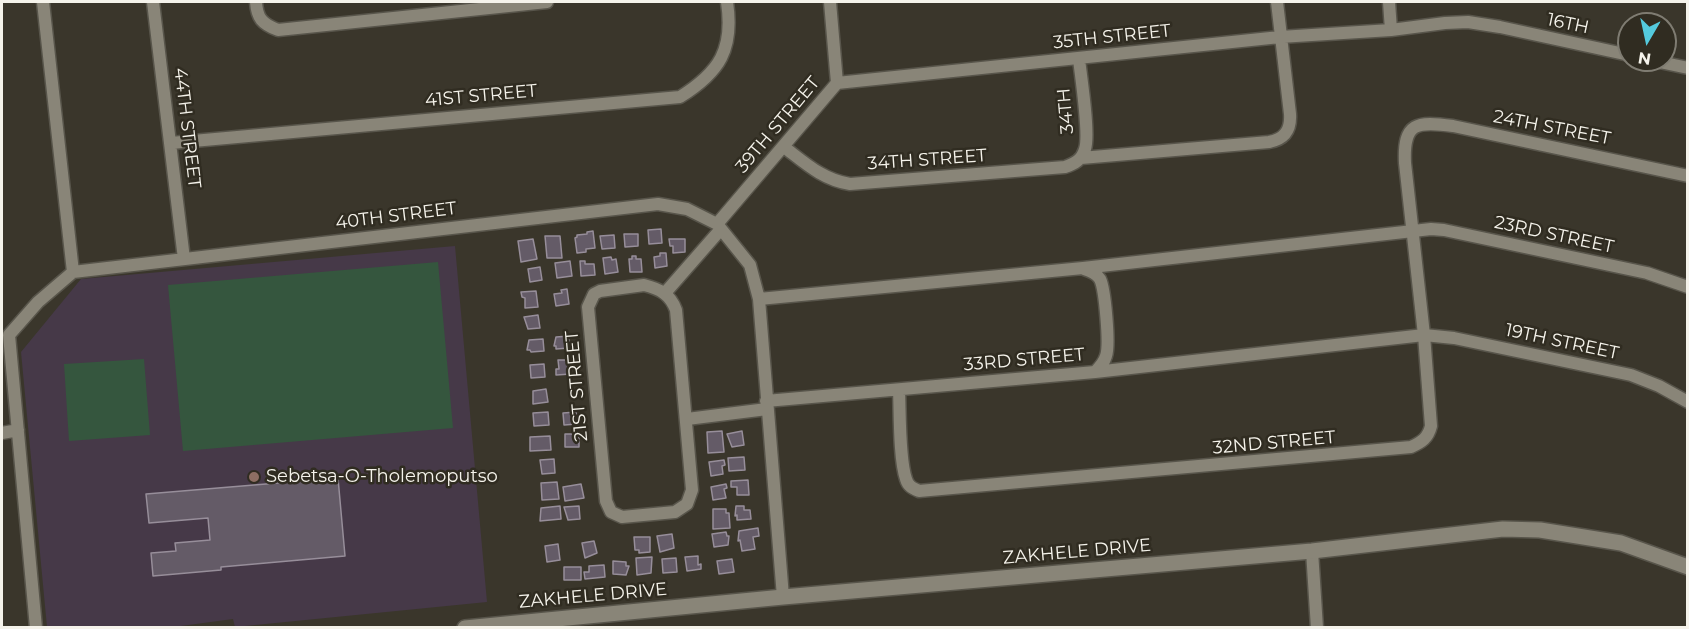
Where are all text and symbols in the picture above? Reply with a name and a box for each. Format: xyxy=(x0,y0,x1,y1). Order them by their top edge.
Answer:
street label: 16TH xyxy=(1545,9,1591,39)
north arrow xyxy=(1617,12,1677,72)
street label: 35TH STREET xyxy=(1052,20,1172,54)
text: N xyxy=(1637,48,1652,69)
street label: 44TH STREET xyxy=(169,67,205,189)
street label: 39TH STREET xyxy=(731,72,825,178)
street label: 41ST STREET xyxy=(424,80,538,112)
street label: 34TH xyxy=(1053,87,1079,135)
street label: 24TH STREET xyxy=(1491,106,1613,150)
street label: 34TH STREET xyxy=(867,145,987,175)
street label: 40TH STREET xyxy=(334,198,458,234)
street label: 23RD STREET xyxy=(1492,212,1616,258)
street label: 19TH STREET xyxy=(1503,319,1621,365)
street label: 21ST STREET xyxy=(561,330,593,442)
street label: 33RD STREET xyxy=(963,344,1085,376)
street label: 32ND STREET xyxy=(1212,427,1336,459)
place label: Sebetsa-O-Tholemoputso xyxy=(266,466,498,488)
marker: Sebetsa-O-Tholemoputso xyxy=(247,470,261,484)
street label: ZAKHELE DRIVE xyxy=(1002,535,1152,569)
street label: ZAKHELE DRIVE xyxy=(518,579,668,613)

